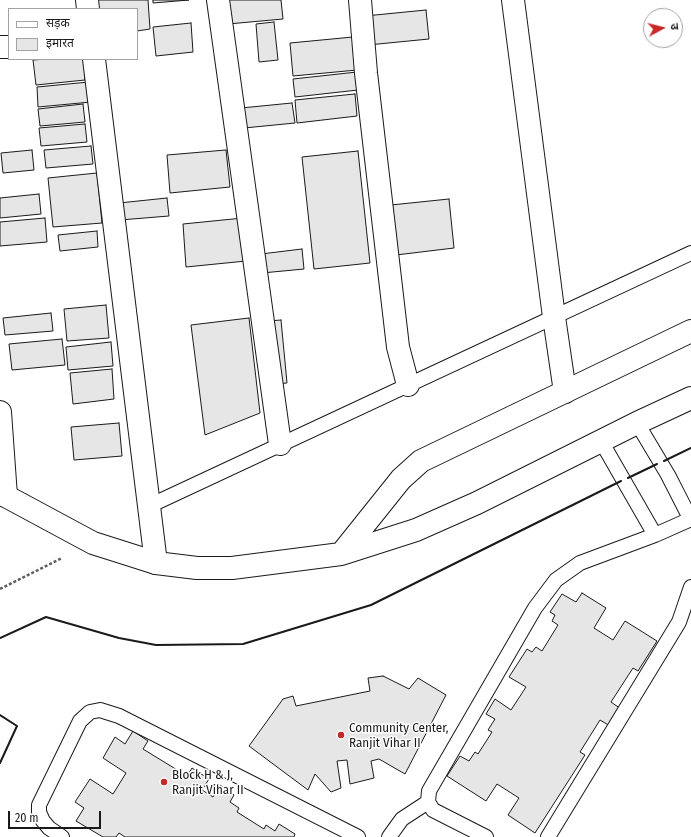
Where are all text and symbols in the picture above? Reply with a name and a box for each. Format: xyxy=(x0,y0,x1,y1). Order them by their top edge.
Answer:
legend xyxy=(8,8,138,60)
north arrow xyxy=(643,8,683,48)
text: सड़क xyxy=(46,16,70,30)
text: उ xyxy=(668,23,681,31)
text: इमारत xyxy=(46,36,74,50)
place label: Community Center, Ranjit Vihar II xyxy=(349,720,448,751)
marker: Community Center, Ranjit Vihar II xyxy=(336,730,346,740)
place label: Block H & J, Ranjit Vihar II xyxy=(172,767,244,798)
marker: Block H & J, Ranjit Vihar II xyxy=(159,777,169,787)
scale bar xyxy=(10,803,103,829)
text: 20 m xyxy=(15,811,39,825)

